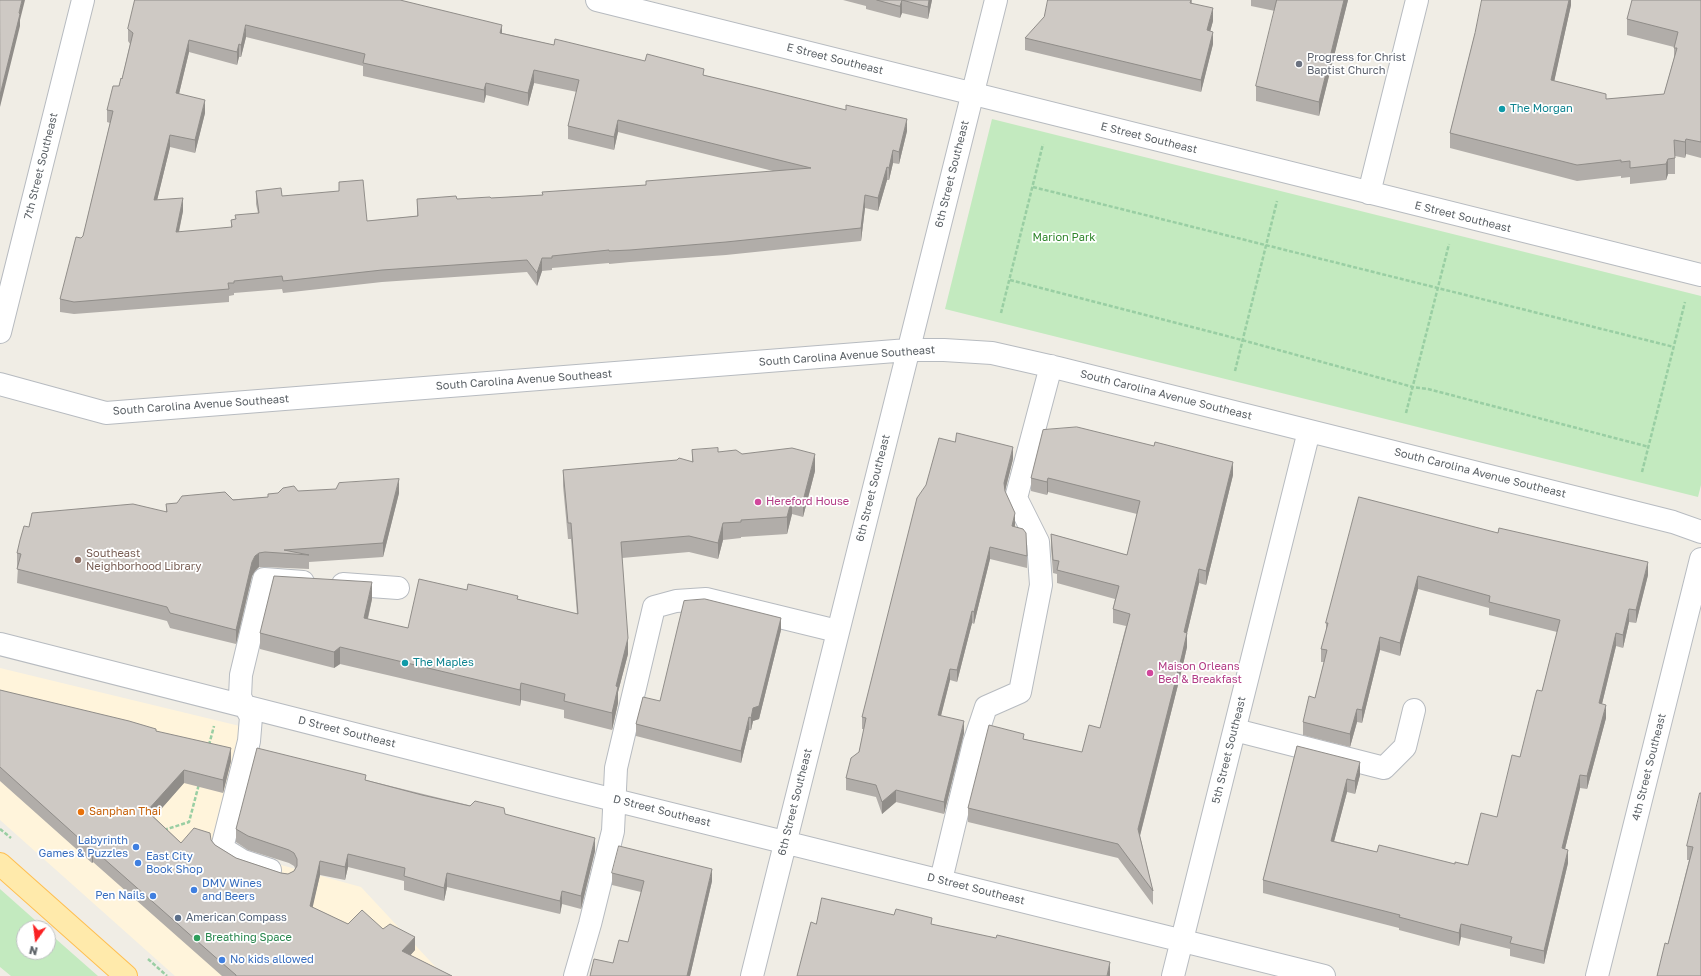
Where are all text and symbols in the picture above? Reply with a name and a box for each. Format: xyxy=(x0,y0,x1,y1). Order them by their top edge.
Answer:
street label: E Street Southeast xyxy=(785,41,885,77)
place label: Progress for Christ Baptist Church xyxy=(1307,51,1406,77)
marker: Progress for Christ Baptist Church xyxy=(1294,59,1304,69)
place label: The Morgan xyxy=(1510,102,1573,116)
marker: The Morgan xyxy=(1497,104,1507,114)
street label: 7th Street Southeast xyxy=(21,111,61,221)
street label: 6th Street Southeast xyxy=(932,119,972,229)
street label: E Street Southeast xyxy=(1099,120,1199,156)
street label: E Street Southeast xyxy=(1413,199,1513,235)
park label: Marion Park xyxy=(1033,231,1095,245)
street label: South Carolina Avenue Southeast xyxy=(758,343,936,369)
street label: South Carolina Avenue Southeast xyxy=(435,367,613,393)
street label: South Carolina Avenue Southeast xyxy=(1079,367,1253,423)
street label: South Carolina Avenue Southeast xyxy=(112,392,290,418)
street label: 6th Street Southeast xyxy=(853,433,893,543)
street label: South Carolina Avenue Southeast xyxy=(1393,445,1567,501)
place label: Hereford House xyxy=(766,495,849,509)
marker: Hereford House xyxy=(753,497,763,507)
place label: Southeast Neighborhood Library xyxy=(86,547,202,573)
marker: Southeast Neighborhood Library xyxy=(73,555,83,565)
place label: The Maples xyxy=(413,656,474,670)
marker: The Maples xyxy=(400,658,410,668)
place label: Maison Orleans Bed & Breakfast xyxy=(1158,660,1242,686)
marker: Maison Orleans Bed & Breakfast xyxy=(1145,668,1155,678)
street label: 5th Street Southeast xyxy=(1209,695,1249,805)
street label: 4th Street Southeast xyxy=(1629,712,1669,822)
street label: D Street Southeast xyxy=(297,713,397,751)
street label: 6th Street Southeast xyxy=(775,747,815,857)
street label: D Street Southeast xyxy=(612,792,712,830)
place label: Sanphan Thai xyxy=(89,805,161,819)
marker: Sanphan Thai xyxy=(76,807,86,817)
place label: Labyrinth Games & Puzzles xyxy=(38,834,128,860)
marker: Labyrinth Games & Puzzles xyxy=(131,842,141,852)
place label: East City Book Shop xyxy=(146,850,203,876)
marker: East City Book Shop xyxy=(133,858,143,868)
street label: D Street Southeast xyxy=(926,870,1026,908)
place label: DMV Wines and Beers xyxy=(202,877,262,903)
marker: DMV Wines and Beers xyxy=(189,885,199,895)
place label: Pen Nails xyxy=(95,889,145,903)
marker: Pen Nails xyxy=(148,891,158,901)
place label: American Compass xyxy=(186,911,287,925)
marker: American Compass xyxy=(173,913,183,923)
north arrow xyxy=(16,920,56,960)
place label: Breathing Space xyxy=(205,931,292,945)
marker: Breathing Space xyxy=(192,933,202,943)
text: N xyxy=(28,944,39,958)
place label: No kids allowed xyxy=(230,953,314,967)
marker: No kids allowed xyxy=(217,955,227,965)

